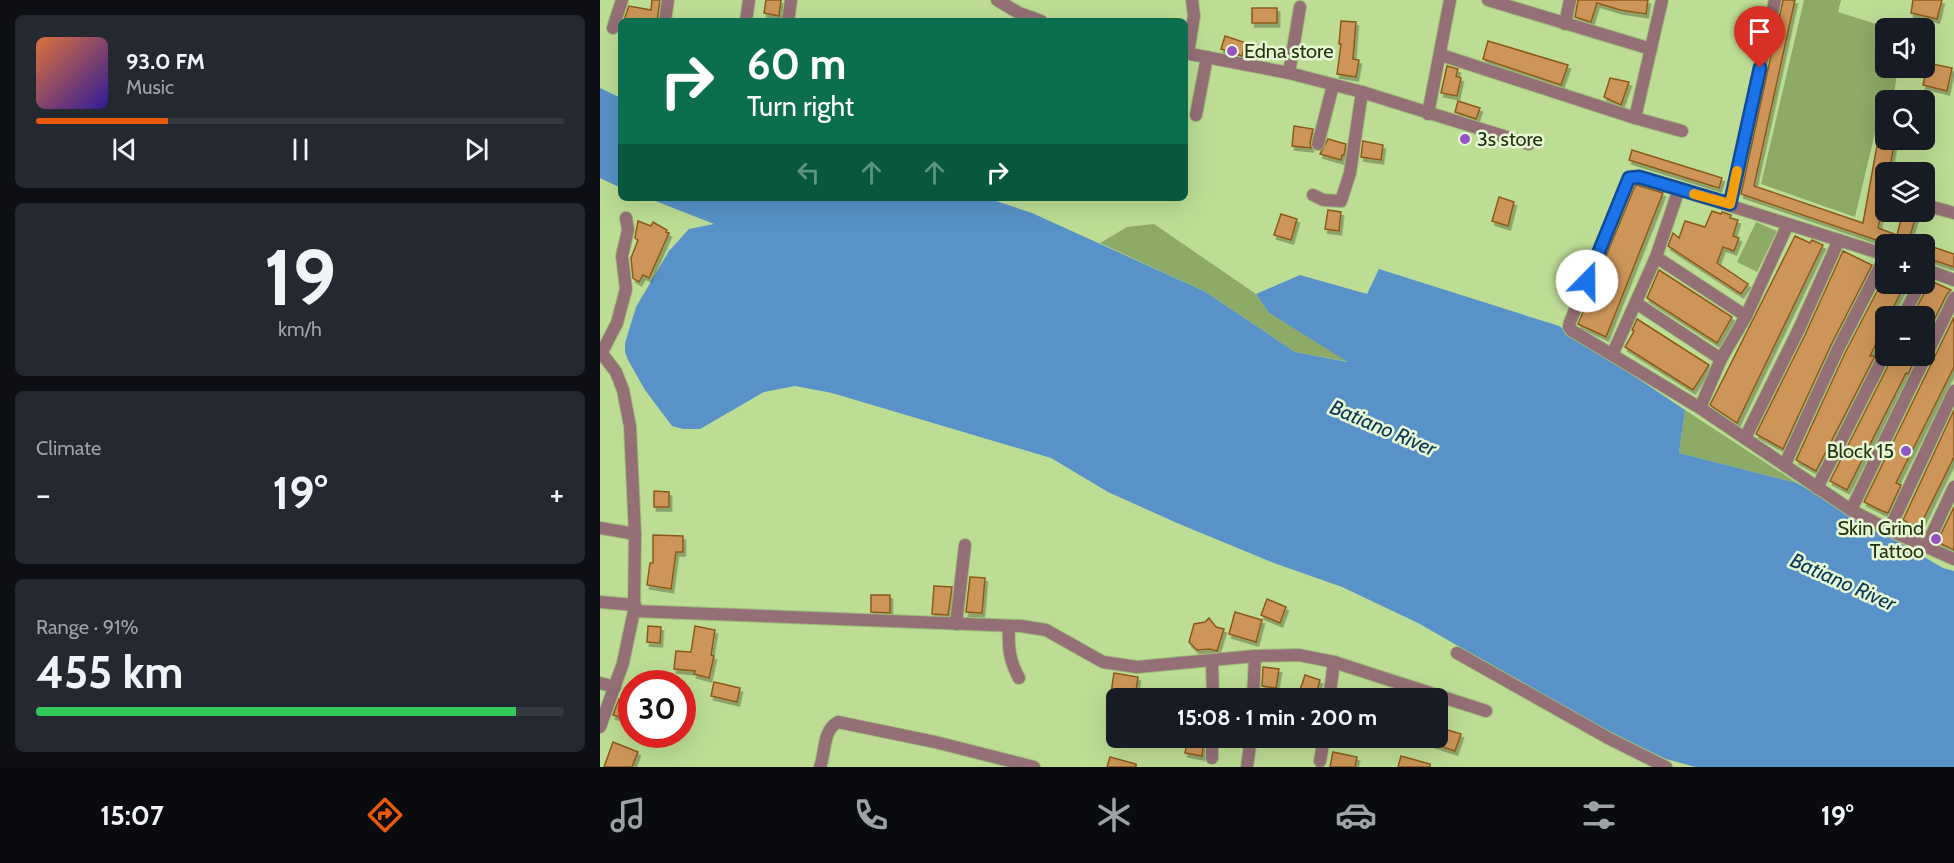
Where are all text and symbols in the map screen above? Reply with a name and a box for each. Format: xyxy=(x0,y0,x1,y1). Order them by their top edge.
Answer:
pin xyxy=(1734,6,1785,68)
icon: arrive xyxy=(1743,15,1776,48)
map controls xyxy=(1875,18,1935,366)
button: sound xyxy=(1875,18,1935,78)
text: 60 m xyxy=(747,38,846,90)
place label: Edna store xyxy=(1244,39,1333,63)
icon: right xyxy=(648,42,726,120)
marker: Edna store xyxy=(1225,44,1239,58)
text: 93.0 FM xyxy=(126,48,205,75)
text: Music xyxy=(126,75,174,99)
text: Turn right xyxy=(747,90,854,123)
button: search xyxy=(1875,90,1935,150)
place label: 3s store xyxy=(1477,127,1543,151)
marker: 3s store xyxy=(1458,132,1472,146)
icon: previous xyxy=(108,133,141,166)
icon: pause xyxy=(284,133,317,166)
icon: next xyxy=(460,133,493,166)
icon: left xyxy=(792,156,825,189)
icon: ahead xyxy=(855,156,888,189)
icon: ahead xyxy=(918,156,951,189)
icon: right xyxy=(981,156,1014,189)
button: layers xyxy=(1875,162,1935,222)
text: 19 xyxy=(264,230,336,325)
button: + xyxy=(1875,234,1935,294)
position arrow xyxy=(1555,249,1619,313)
button: − xyxy=(1875,306,1935,366)
text: km/h xyxy=(278,317,322,341)
water label: Batiano River xyxy=(1326,394,1441,462)
text: Climate xyxy=(36,436,101,460)
place label: Block 15 xyxy=(1827,439,1894,463)
marker: Block 15 xyxy=(1899,444,1913,458)
text: 19° xyxy=(273,466,327,520)
text: − xyxy=(36,474,51,514)
text: + xyxy=(549,474,564,514)
place label: Skin Grind Tattoo xyxy=(1837,516,1924,563)
marker: Skin Grind Tattoo xyxy=(1929,532,1943,546)
water label: Batiano River xyxy=(1787,547,1901,616)
text: Range · 91% xyxy=(36,615,139,639)
text: 455 km xyxy=(36,645,183,699)
speed limit sign: 30 xyxy=(618,670,696,748)
text: 15:08 · 1 min · 200 m xyxy=(1177,704,1377,731)
icon: directions xyxy=(364,794,406,836)
icon: music xyxy=(607,794,649,836)
icon: phone xyxy=(850,794,892,836)
icon: climate xyxy=(1093,794,1135,836)
icon: car xyxy=(1335,794,1377,836)
icon: filters xyxy=(1578,794,1620,836)
text: 15:07 xyxy=(100,799,164,832)
text: 19° xyxy=(1821,799,1854,832)

